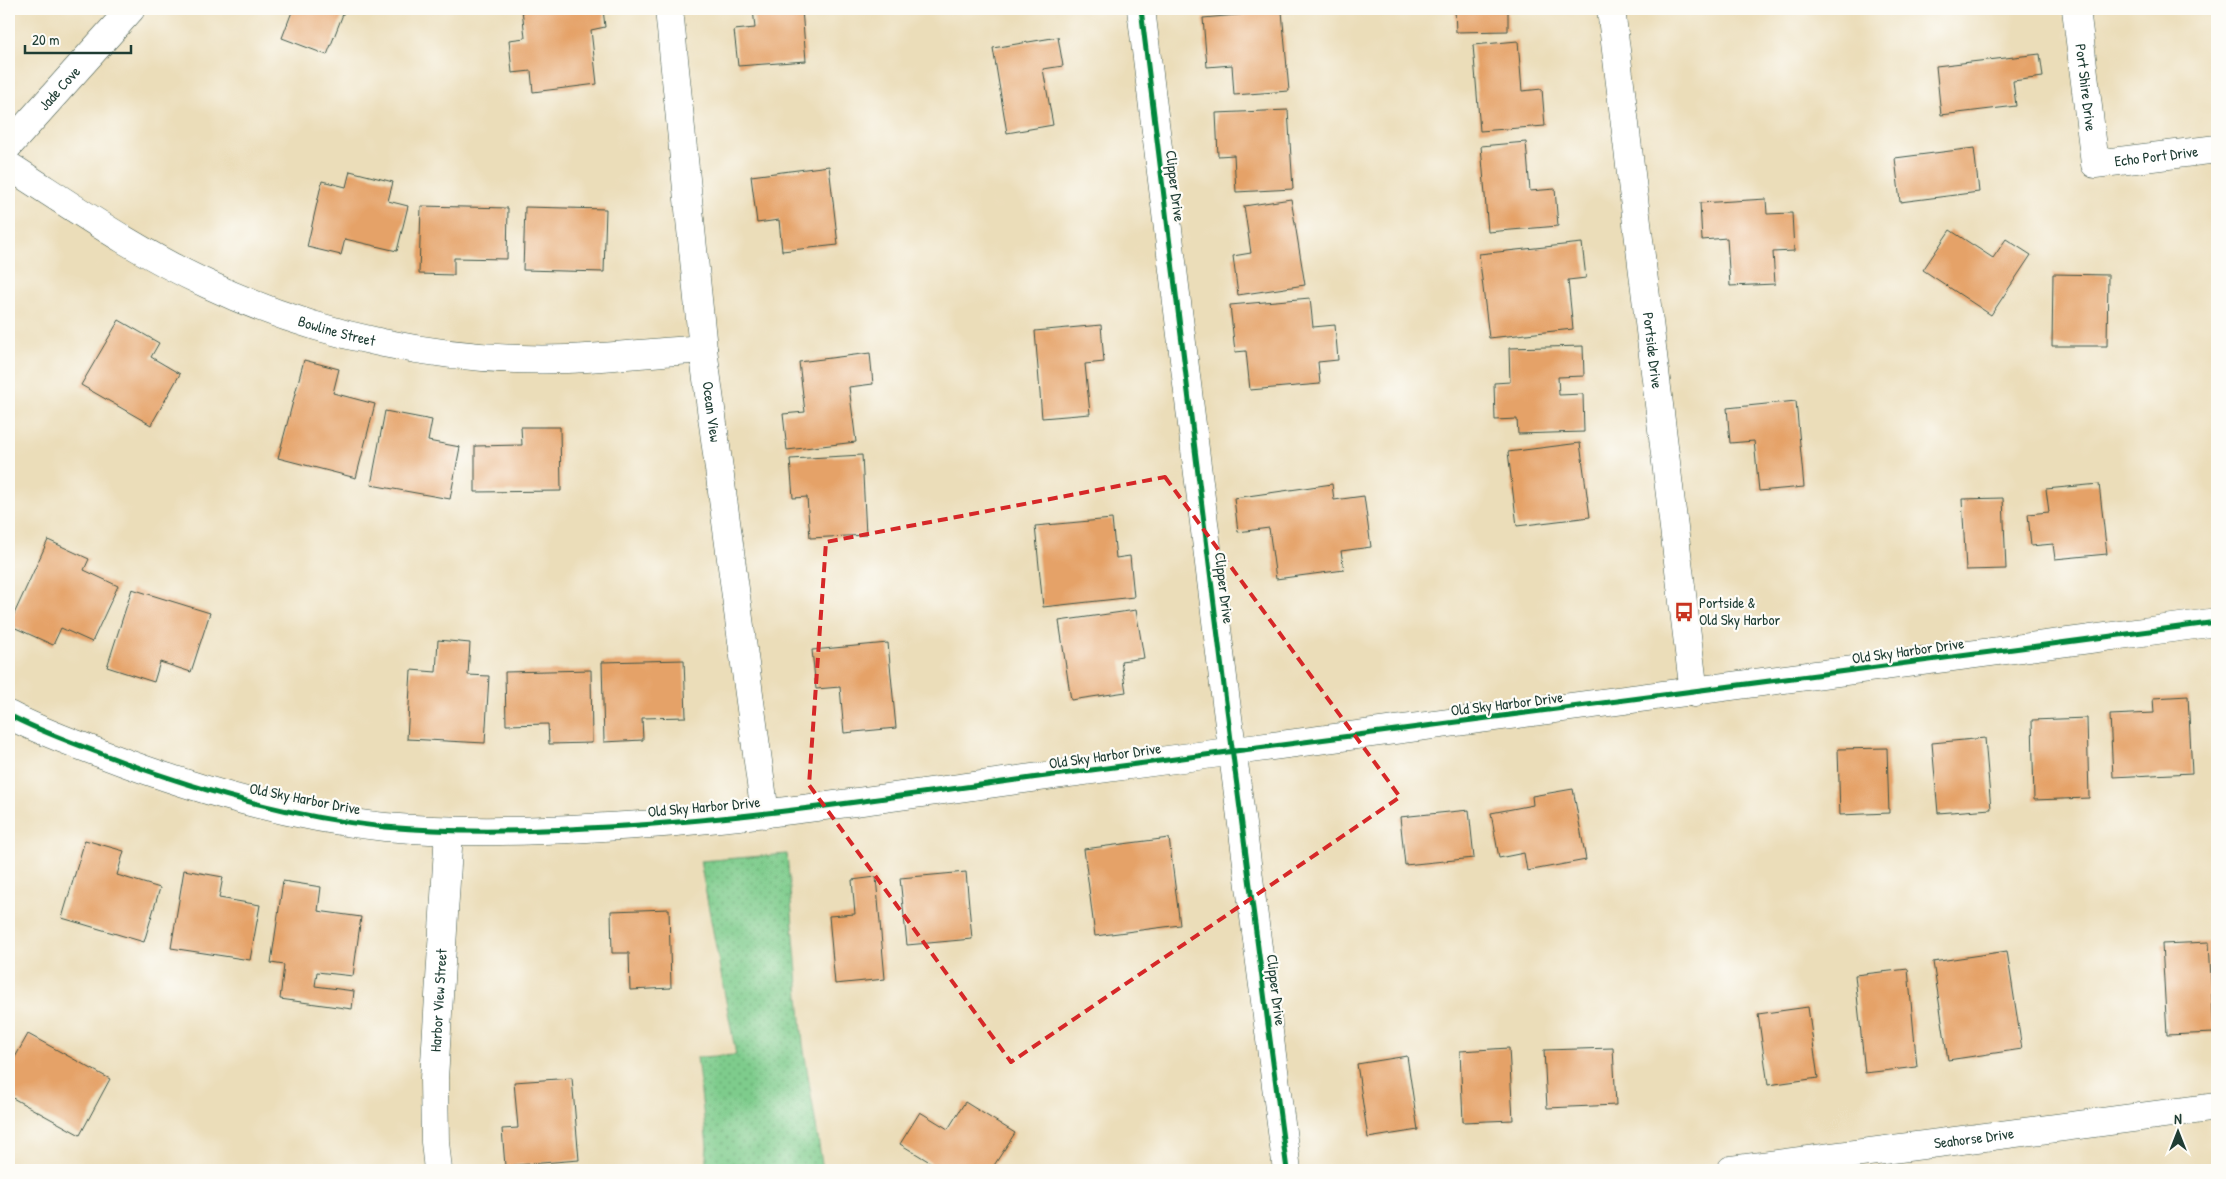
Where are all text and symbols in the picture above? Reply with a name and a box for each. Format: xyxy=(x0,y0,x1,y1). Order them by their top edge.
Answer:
scale bar xyxy=(25,22,131,54)
text: 20 m xyxy=(32,29,59,50)
street label: Port Shire Drive xyxy=(2070,43,2102,132)
street label: Jade Cove xyxy=(34,61,85,115)
street label: Echo Port Drive xyxy=(2113,140,2199,172)
street label: Clipper Drive xyxy=(1161,149,1190,223)
street label: Bowline Street xyxy=(296,310,378,351)
street label: Portside Drive xyxy=(1638,311,1668,390)
street label: Ocean View xyxy=(697,380,726,443)
street label: Clipper Drive xyxy=(1210,551,1239,625)
place label: Portside & Old Sky Harbor xyxy=(1699,592,1780,630)
bus stop icon: Portside & Old Sky Harbor xyxy=(1673,601,1695,623)
street label: Old Sky Harbor Drive xyxy=(1851,632,1965,669)
street label: Old Sky Harbor Drive xyxy=(1450,686,1564,721)
street label: Old Sky Harbor Drive xyxy=(1048,737,1162,774)
street label: Old Sky Harbor Drive xyxy=(248,777,363,820)
street label: Old Sky Harbor Drive xyxy=(647,791,761,822)
street label: Harbor View Street xyxy=(425,947,452,1053)
street label: Clipper Drive xyxy=(1262,953,1291,1027)
north arrow xyxy=(2154,1106,2204,1156)
text: N xyxy=(2174,1109,2182,1128)
street label: Seahorse Drive xyxy=(1933,1122,2015,1154)

